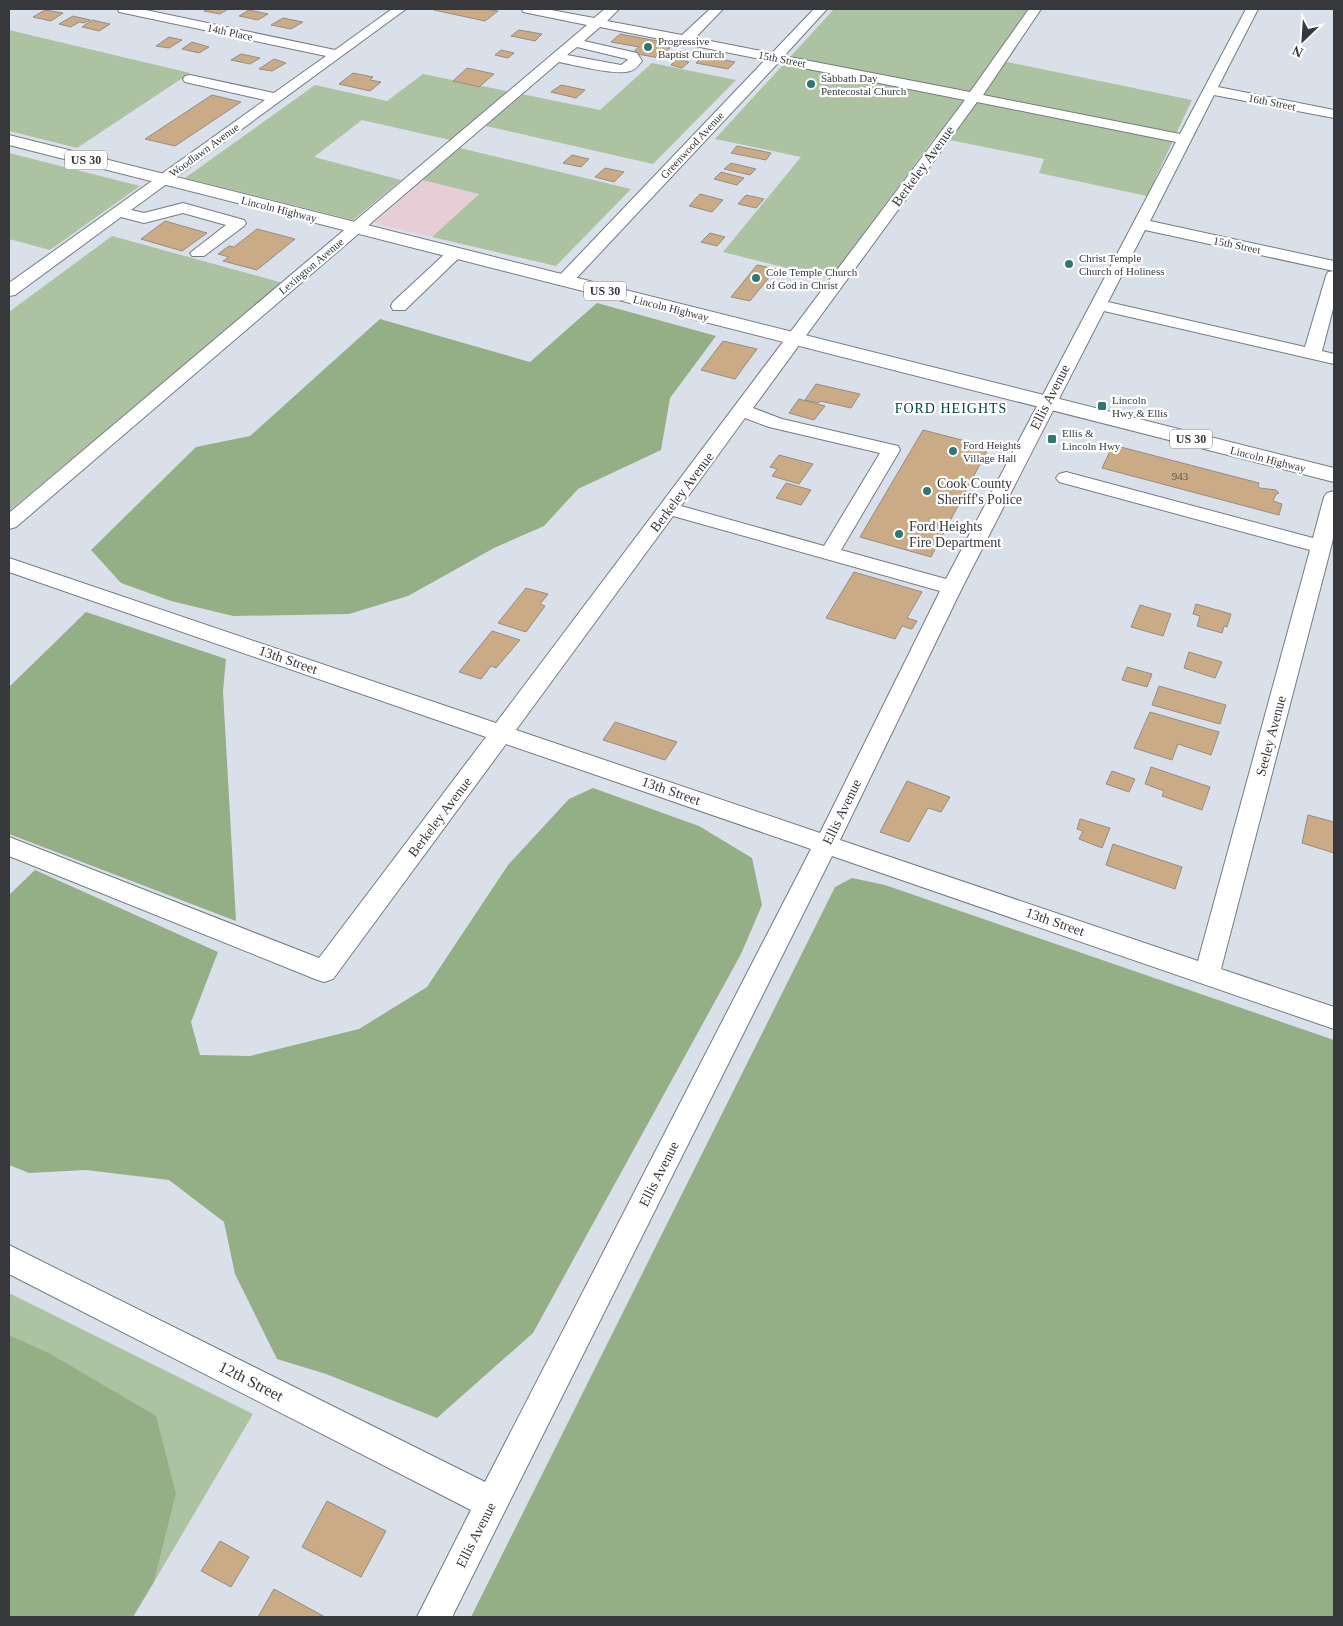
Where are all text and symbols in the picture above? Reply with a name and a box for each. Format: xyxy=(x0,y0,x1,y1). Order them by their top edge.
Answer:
north arrow xyxy=(1278,15,1328,65)
street label: 14th Place xyxy=(206,21,254,43)
place label: Progressive Baptist Church xyxy=(658,35,725,60)
marker: Progressive Baptist Church xyxy=(642,41,654,53)
text: N xyxy=(1290,42,1305,60)
street label: 15th Street xyxy=(757,49,807,69)
place label: Sabbath Day Pentecostal Church xyxy=(821,72,907,97)
marker: Sabbath Day Pentecostal Church xyxy=(805,78,817,90)
street label: 16th Street xyxy=(1247,92,1297,112)
street label: Greenwood Avenue xyxy=(658,109,726,181)
street label: Woodlawn Avenue xyxy=(167,121,241,179)
street label: Berkeley Avenue xyxy=(889,123,957,209)
road number: US 30 xyxy=(65,150,107,170)
street label: Lincoln Highway xyxy=(240,194,318,224)
street label: 15th Street xyxy=(1212,234,1262,256)
street label: Lexington Avenue xyxy=(276,235,346,297)
place label: Christ Temple Church of Holiness xyxy=(1079,252,1165,277)
marker: Christ Temple Church of Holiness xyxy=(1063,258,1075,270)
place label: Cole Temple Church of God in Christ xyxy=(766,266,858,291)
marker: Cole Temple Church of God in Christ xyxy=(750,272,762,284)
road number: US 30 xyxy=(584,282,626,300)
street label: Lincoln Highway xyxy=(632,293,710,323)
street label: Ellis Avenue xyxy=(1027,362,1073,432)
place label: Lincoln Hwy & Ellis xyxy=(1112,394,1168,419)
marker: Lincoln Hwy & Ellis xyxy=(1096,400,1108,412)
district label: FORD HEIGHTS xyxy=(895,401,1007,416)
place label: Ellis & Lincoln Hwy xyxy=(1062,427,1121,452)
road number: US 30 xyxy=(1170,429,1212,448)
marker: Ellis & Lincoln Hwy xyxy=(1046,433,1058,445)
place label: Ford Heights Village Hall xyxy=(963,439,1021,464)
street label: Lincoln Highway xyxy=(1229,444,1307,474)
marker: Ford Heights Village Hall xyxy=(947,445,959,457)
street label: Berkeley Avenue xyxy=(647,449,717,535)
house number: 943 xyxy=(1172,470,1189,482)
place label: Cook County Sheriff's Police xyxy=(937,476,1022,507)
marker: Cook County Sheriff's Police xyxy=(921,485,933,497)
place label: Ford Heights Fire Department xyxy=(909,519,1001,550)
marker: Ford Heights Fire Department xyxy=(893,528,905,540)
street label: 13th Street xyxy=(257,643,319,677)
street label: Seeley Avenue xyxy=(1253,694,1289,778)
street label: Berkeley Avenue xyxy=(405,774,475,860)
street label: 13th Street xyxy=(640,774,702,808)
street label: Ellis Avenue xyxy=(820,777,864,847)
street label: 13th Street xyxy=(1024,905,1086,939)
street label: Ellis Avenue xyxy=(636,1139,682,1209)
street label: 12th Street xyxy=(216,1358,286,1405)
street label: Ellis Avenue xyxy=(453,1500,499,1570)

